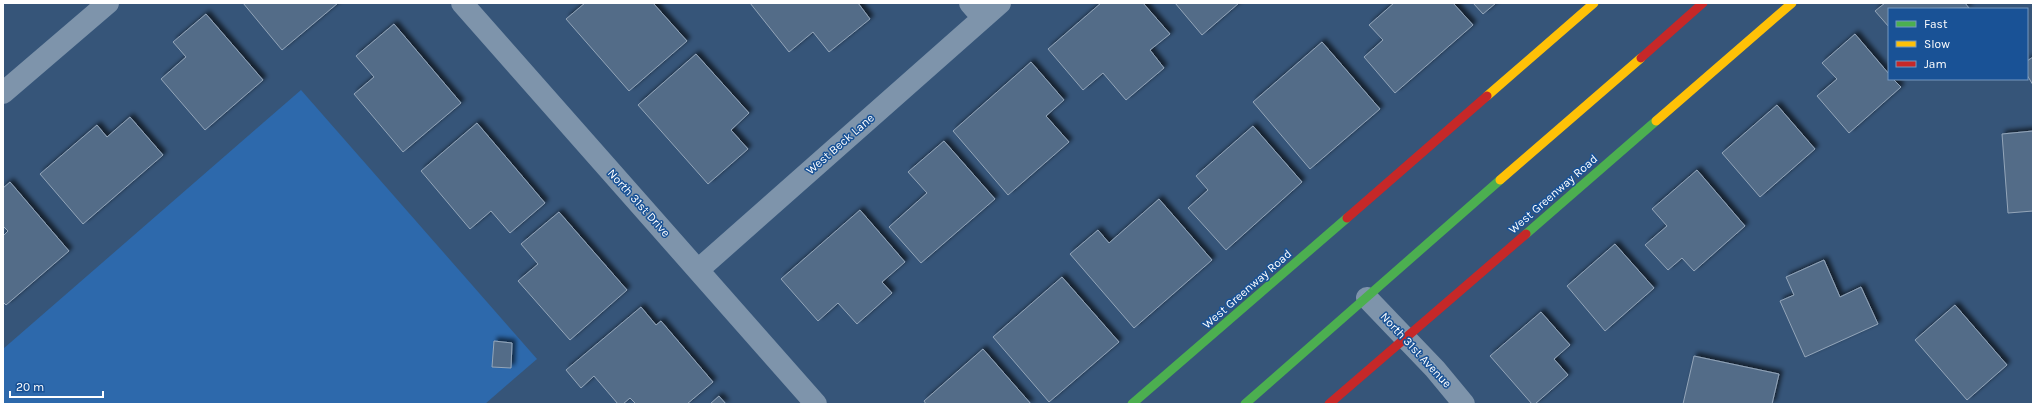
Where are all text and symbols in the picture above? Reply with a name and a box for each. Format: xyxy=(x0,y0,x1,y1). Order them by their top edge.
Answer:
legend xyxy=(1888,8,2028,80)
text: Fast xyxy=(1924,17,1948,31)
text: Slow xyxy=(1924,37,1950,51)
text: Jam xyxy=(1924,57,1947,71)
street label: West Beck Lane xyxy=(803,111,877,177)
street label: West Greenway Road xyxy=(1506,152,1600,236)
street label: North 31st Drive xyxy=(605,166,673,240)
street label: West Greenway Road xyxy=(1200,247,1294,331)
street label: North 31st Avenue xyxy=(1377,309,1455,391)
scale bar xyxy=(10,373,103,399)
text: 20 m xyxy=(16,380,44,394)

